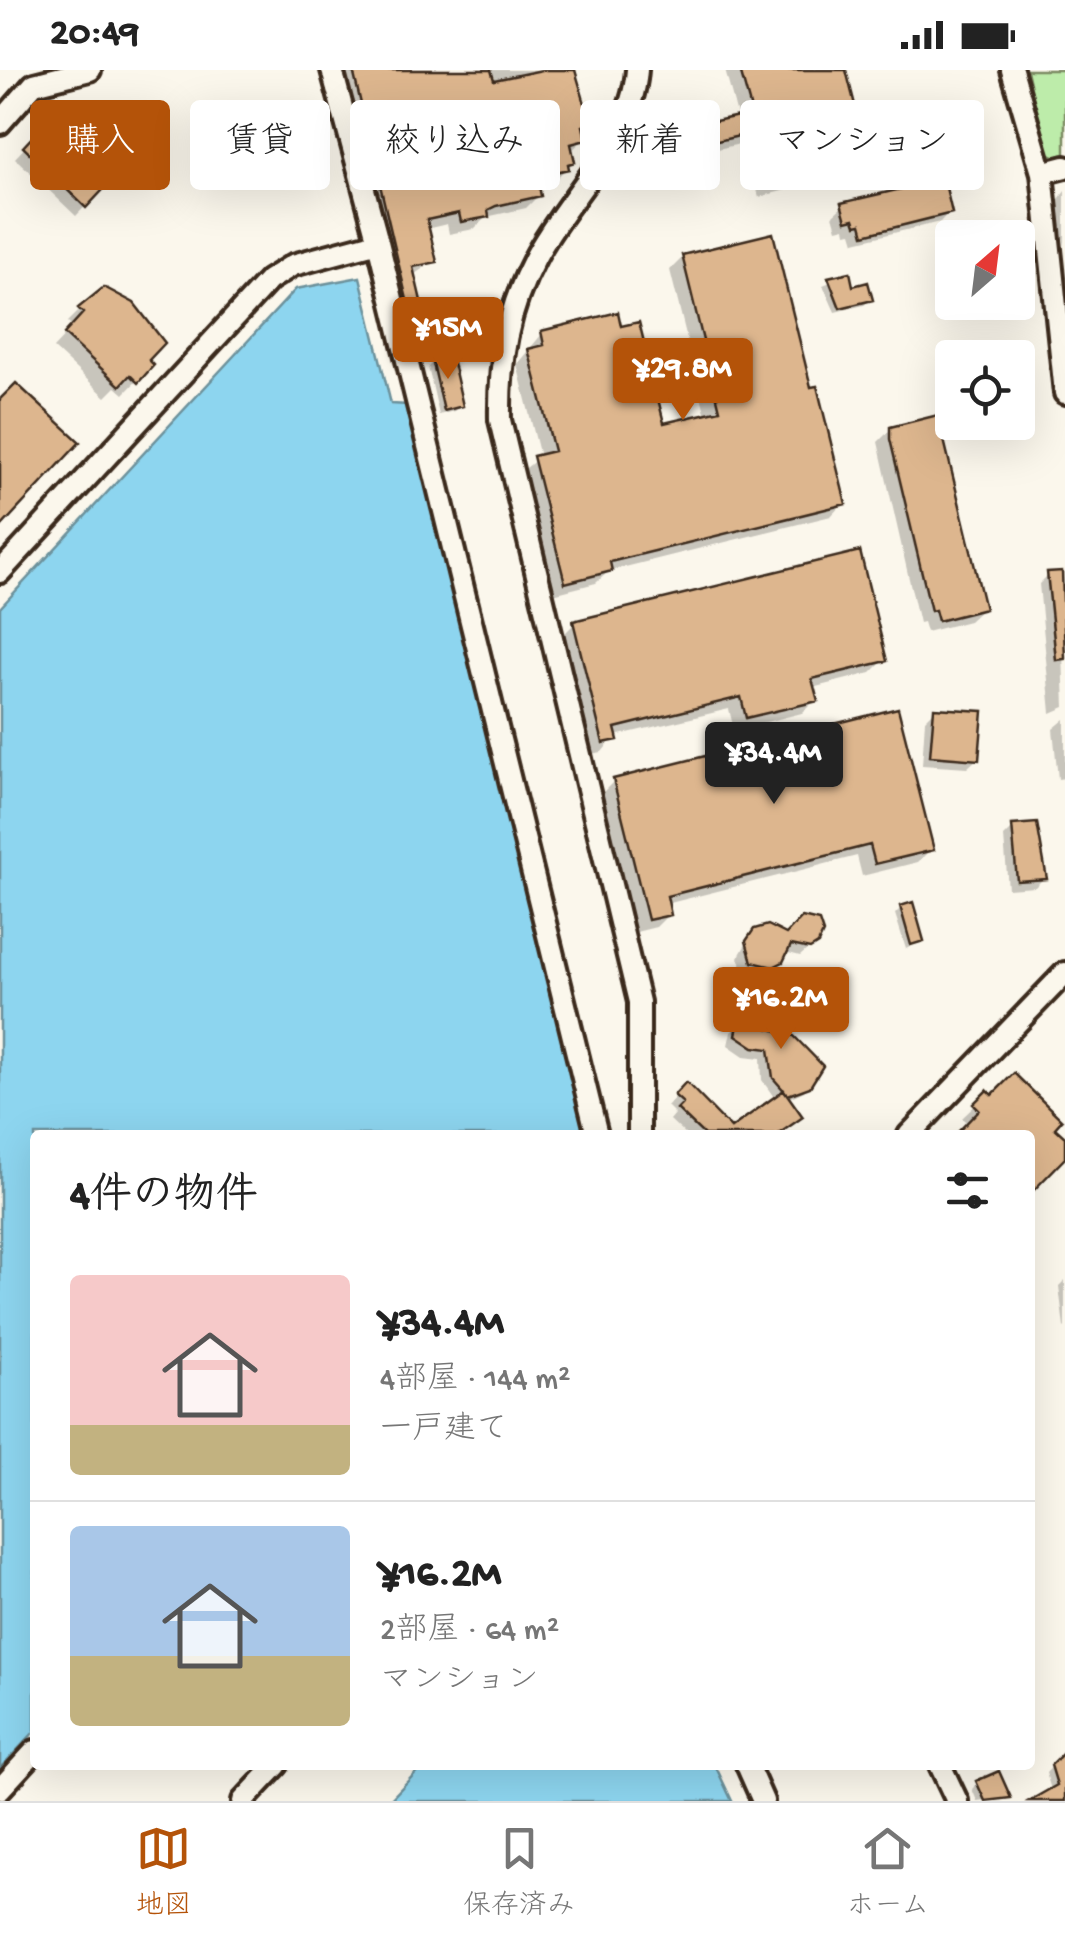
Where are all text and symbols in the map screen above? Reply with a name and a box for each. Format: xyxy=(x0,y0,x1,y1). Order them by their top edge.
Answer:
text: 20:49 xyxy=(50,13,139,57)
chip: 購入 xyxy=(30,100,170,190)
chip: 賃貸 xyxy=(190,100,330,190)
chip: 絞り込み xyxy=(350,100,560,190)
chip: 新着 xyxy=(580,100,720,190)
chip: マンション xyxy=(740,100,984,190)
north arrow xyxy=(935,220,1035,320)
map controls xyxy=(935,220,1035,440)
pin: ¥15M xyxy=(389,297,507,382)
text: ¥15M xyxy=(415,310,481,348)
pin: ¥29.8M xyxy=(602,338,764,423)
button: locate xyxy=(935,340,1035,440)
text: ¥29.8M xyxy=(635,351,731,389)
pin: ¥34.4M xyxy=(693,722,855,807)
text: ¥34.4M xyxy=(727,735,821,773)
pin: ¥16.2M xyxy=(700,967,862,1052)
text: ¥16.2M xyxy=(735,980,827,1018)
icon: filters xyxy=(940,1163,995,1218)
text: 4件の物件 xyxy=(70,1174,258,1223)
text: ¥34.4M xyxy=(380,1301,503,1350)
icon: home xyxy=(150,1315,270,1435)
text: 4部屋 · 144 m² xyxy=(380,1362,571,1400)
text: 一戸建て xyxy=(380,1412,508,1450)
text: ¥16.2M xyxy=(380,1552,501,1601)
icon: home xyxy=(150,1566,270,1686)
text: 2部屋 · 64 m² xyxy=(380,1613,559,1651)
text: マンション xyxy=(380,1663,539,1701)
tab: 地図 xyxy=(136,1821,192,1924)
tab: 保存済み xyxy=(463,1821,575,1924)
tab: ホーム xyxy=(846,1821,929,1924)

